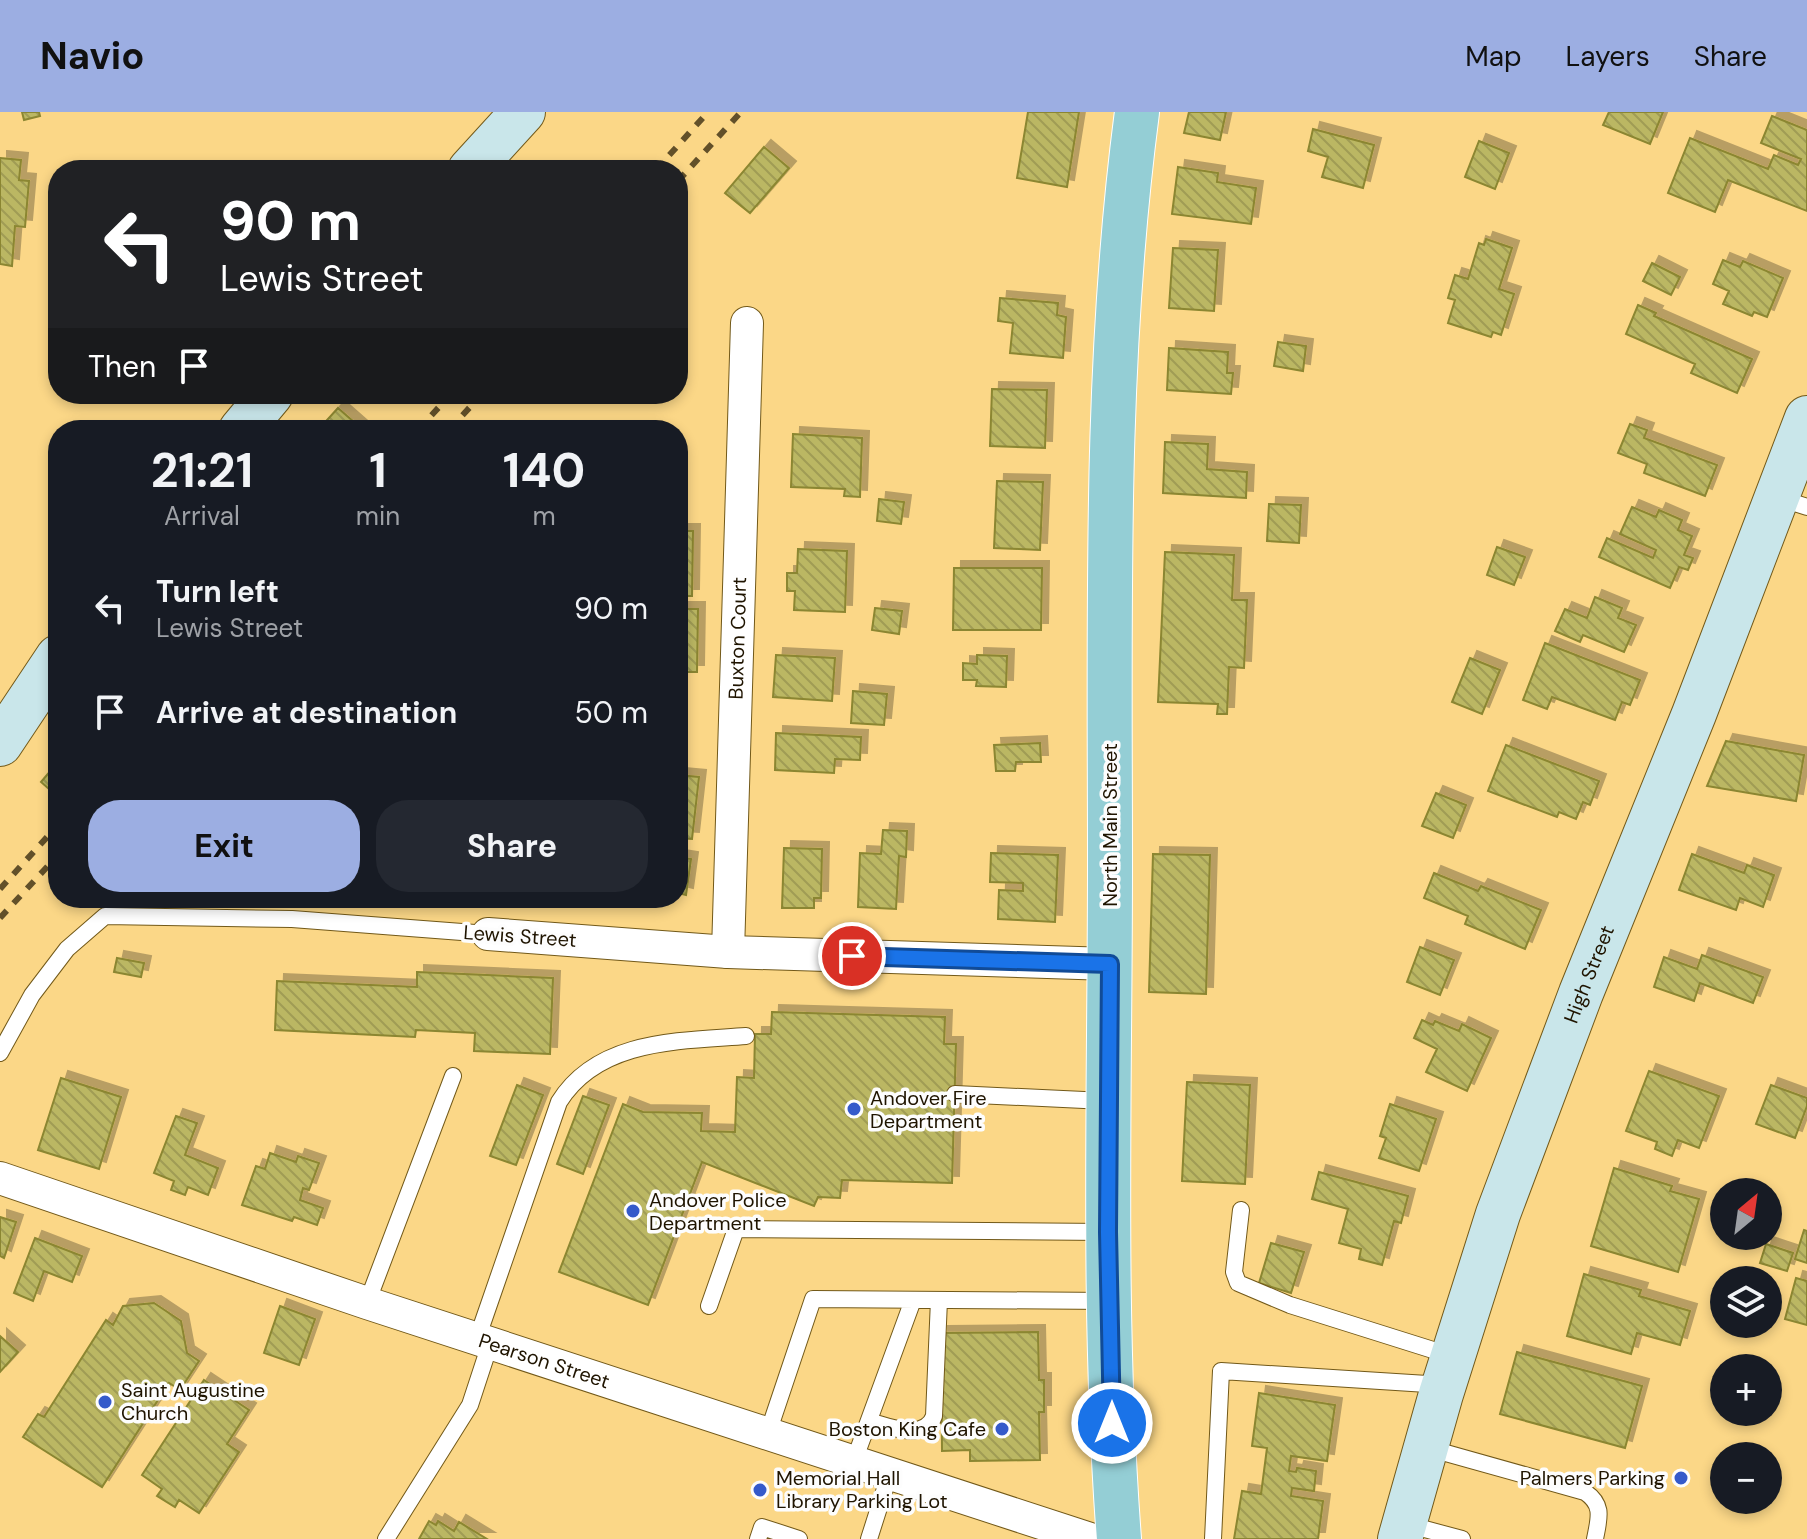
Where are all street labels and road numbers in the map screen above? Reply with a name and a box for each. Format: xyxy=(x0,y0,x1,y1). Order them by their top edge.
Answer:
street label: Buxton Court xyxy=(723,576,752,700)
street label: North Main Street xyxy=(1097,743,1123,907)
street label: Lewis Street xyxy=(463,919,578,953)
street label: High Street xyxy=(1558,921,1620,1027)
street label: Pearson Street xyxy=(475,1327,613,1394)

